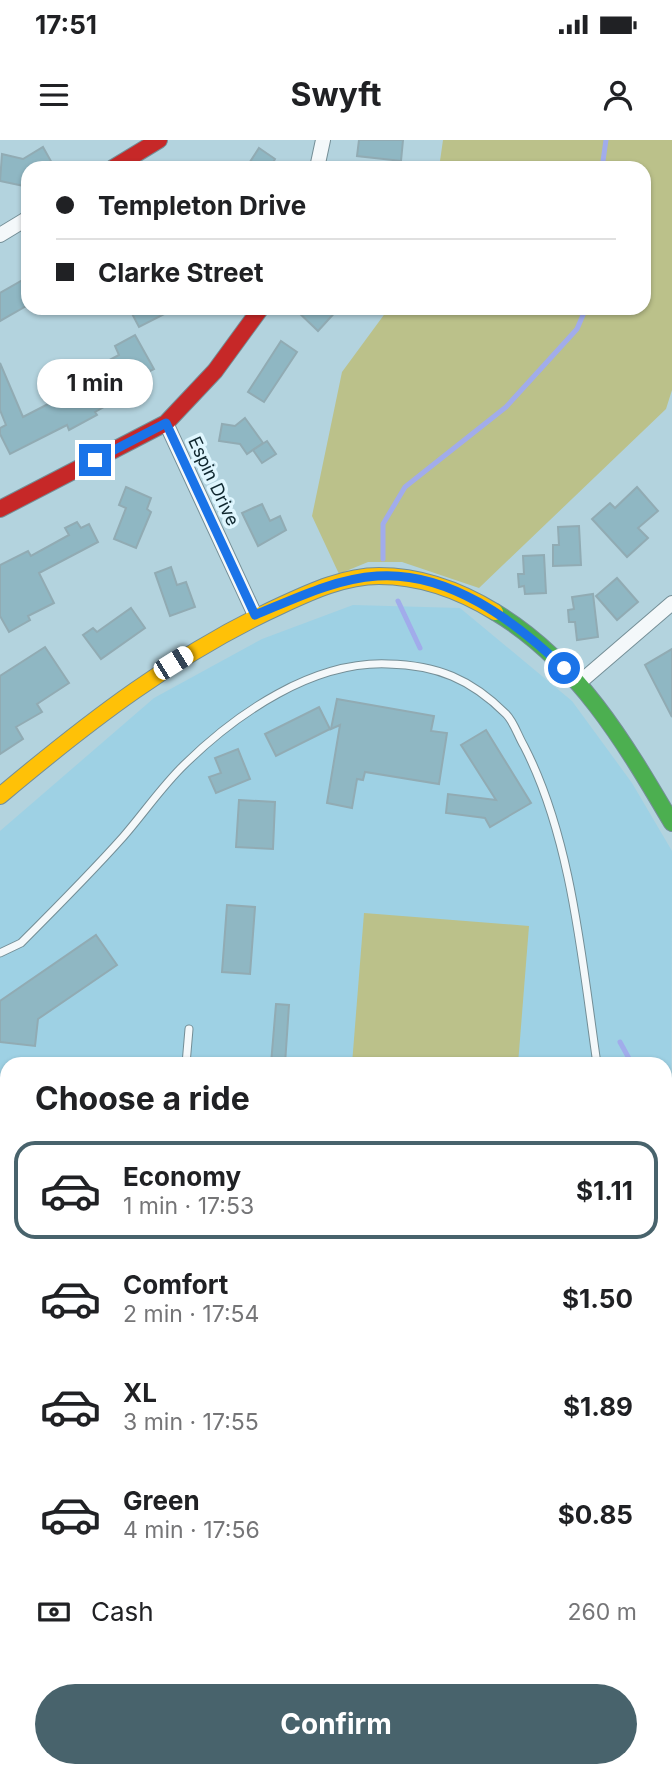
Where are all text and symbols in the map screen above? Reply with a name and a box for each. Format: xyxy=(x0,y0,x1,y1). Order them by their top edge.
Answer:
text: 17:51 xyxy=(35,9,97,40)
text: Swyft xyxy=(290,75,382,114)
icon: menu xyxy=(35,76,73,114)
icon: person xyxy=(599,76,637,114)
text: Templeton Drive xyxy=(98,190,306,221)
text: Clarke Street xyxy=(98,257,264,288)
callout: 1 min xyxy=(37,358,153,408)
text: 1 min xyxy=(67,369,123,397)
street label: Espin Drive xyxy=(184,433,244,529)
route end xyxy=(79,444,111,476)
car xyxy=(150,643,197,683)
route start xyxy=(548,652,580,684)
text: Choose a ride xyxy=(35,1079,250,1118)
icon: car xyxy=(39,1159,102,1222)
text: Economy xyxy=(123,1161,241,1192)
text: $1.11 xyxy=(576,1175,633,1206)
text: 1 min · 17:53 xyxy=(123,1192,254,1220)
icon: car xyxy=(39,1267,102,1330)
text: Comfort xyxy=(123,1269,228,1300)
text: $1.50 xyxy=(562,1283,633,1314)
text: 2 min · 17:54 xyxy=(123,1300,259,1328)
icon: car xyxy=(39,1375,102,1438)
text: XL xyxy=(123,1377,157,1408)
text: $1.89 xyxy=(563,1391,633,1422)
text: 3 min · 17:55 xyxy=(123,1408,259,1436)
icon: car xyxy=(39,1483,102,1546)
text: Green xyxy=(123,1485,200,1516)
text: $0.85 xyxy=(558,1499,633,1530)
text: 4 min · 17:56 xyxy=(123,1516,260,1544)
icon: cash xyxy=(35,1593,73,1631)
text: Cash xyxy=(91,1596,154,1627)
text: 260 m xyxy=(568,1598,637,1626)
button: Confirm xyxy=(35,1684,637,1764)

